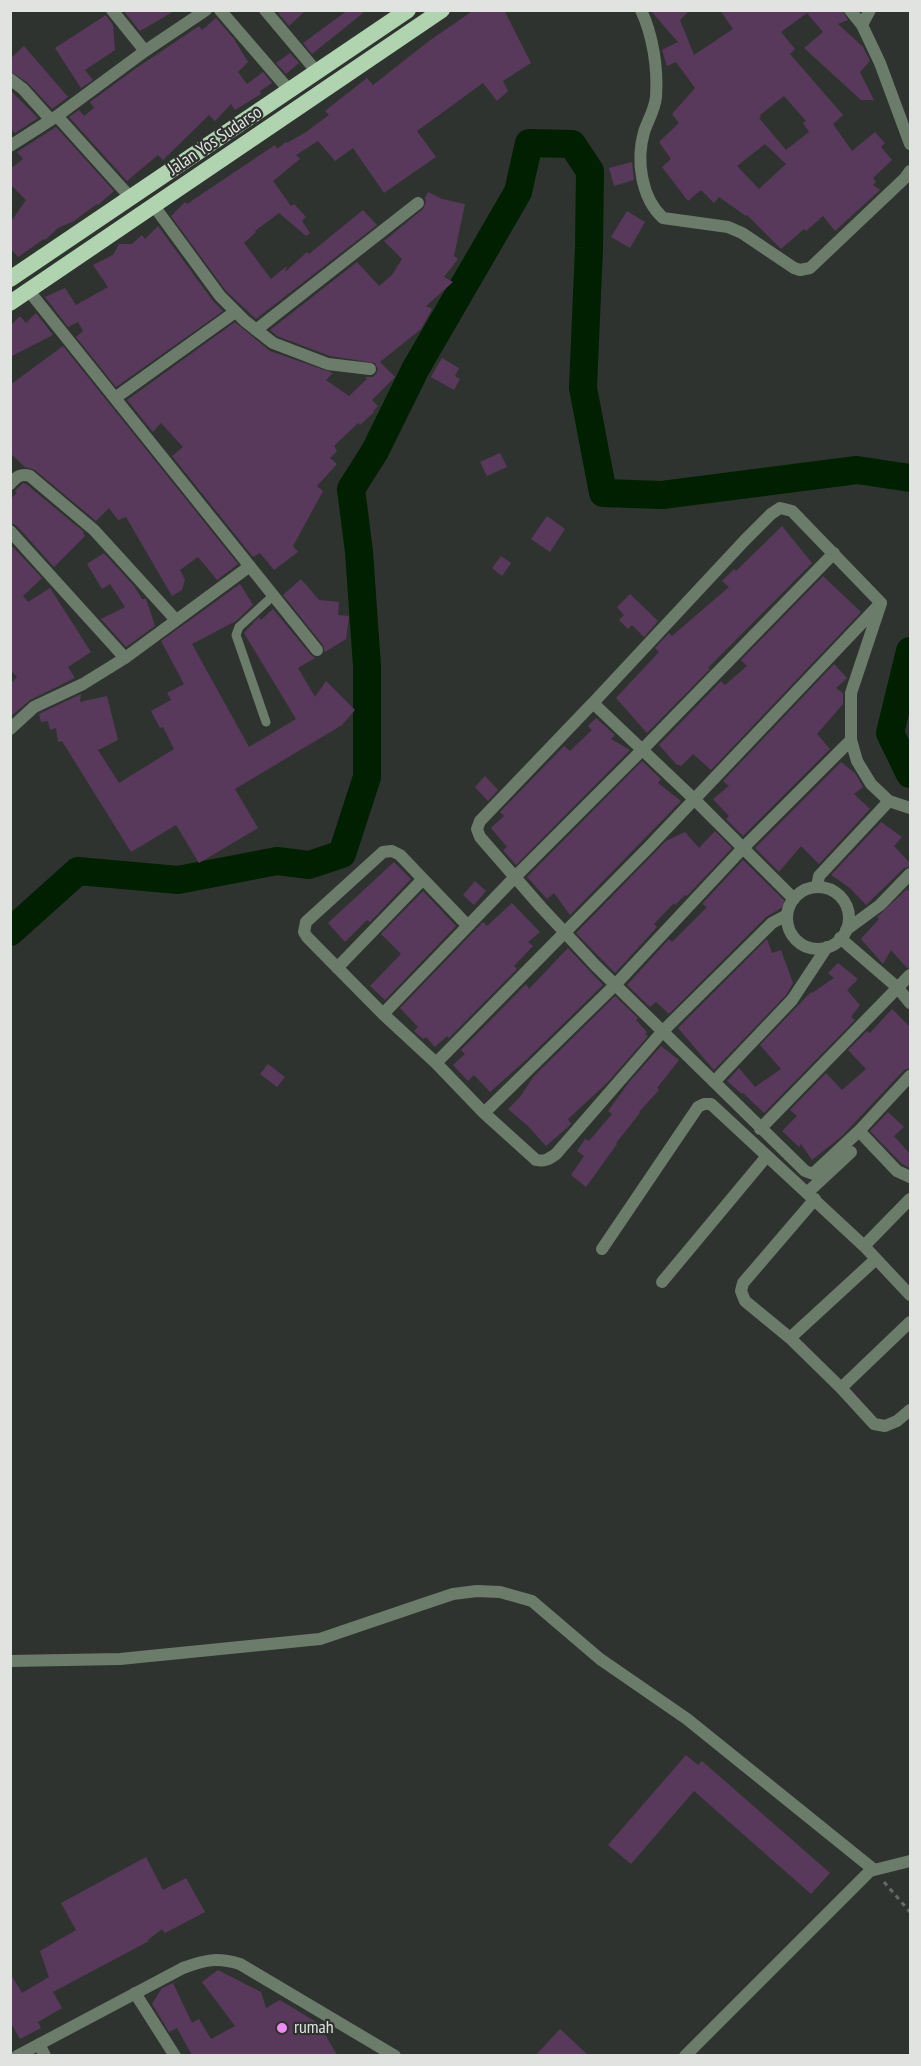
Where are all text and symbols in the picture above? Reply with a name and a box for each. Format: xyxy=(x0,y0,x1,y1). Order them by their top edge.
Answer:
street label: Jalan Yos Sudarso xyxy=(164,102,266,180)
place label: rumah xyxy=(294,2017,334,2039)
marker: rumah xyxy=(275,2021,289,2035)

